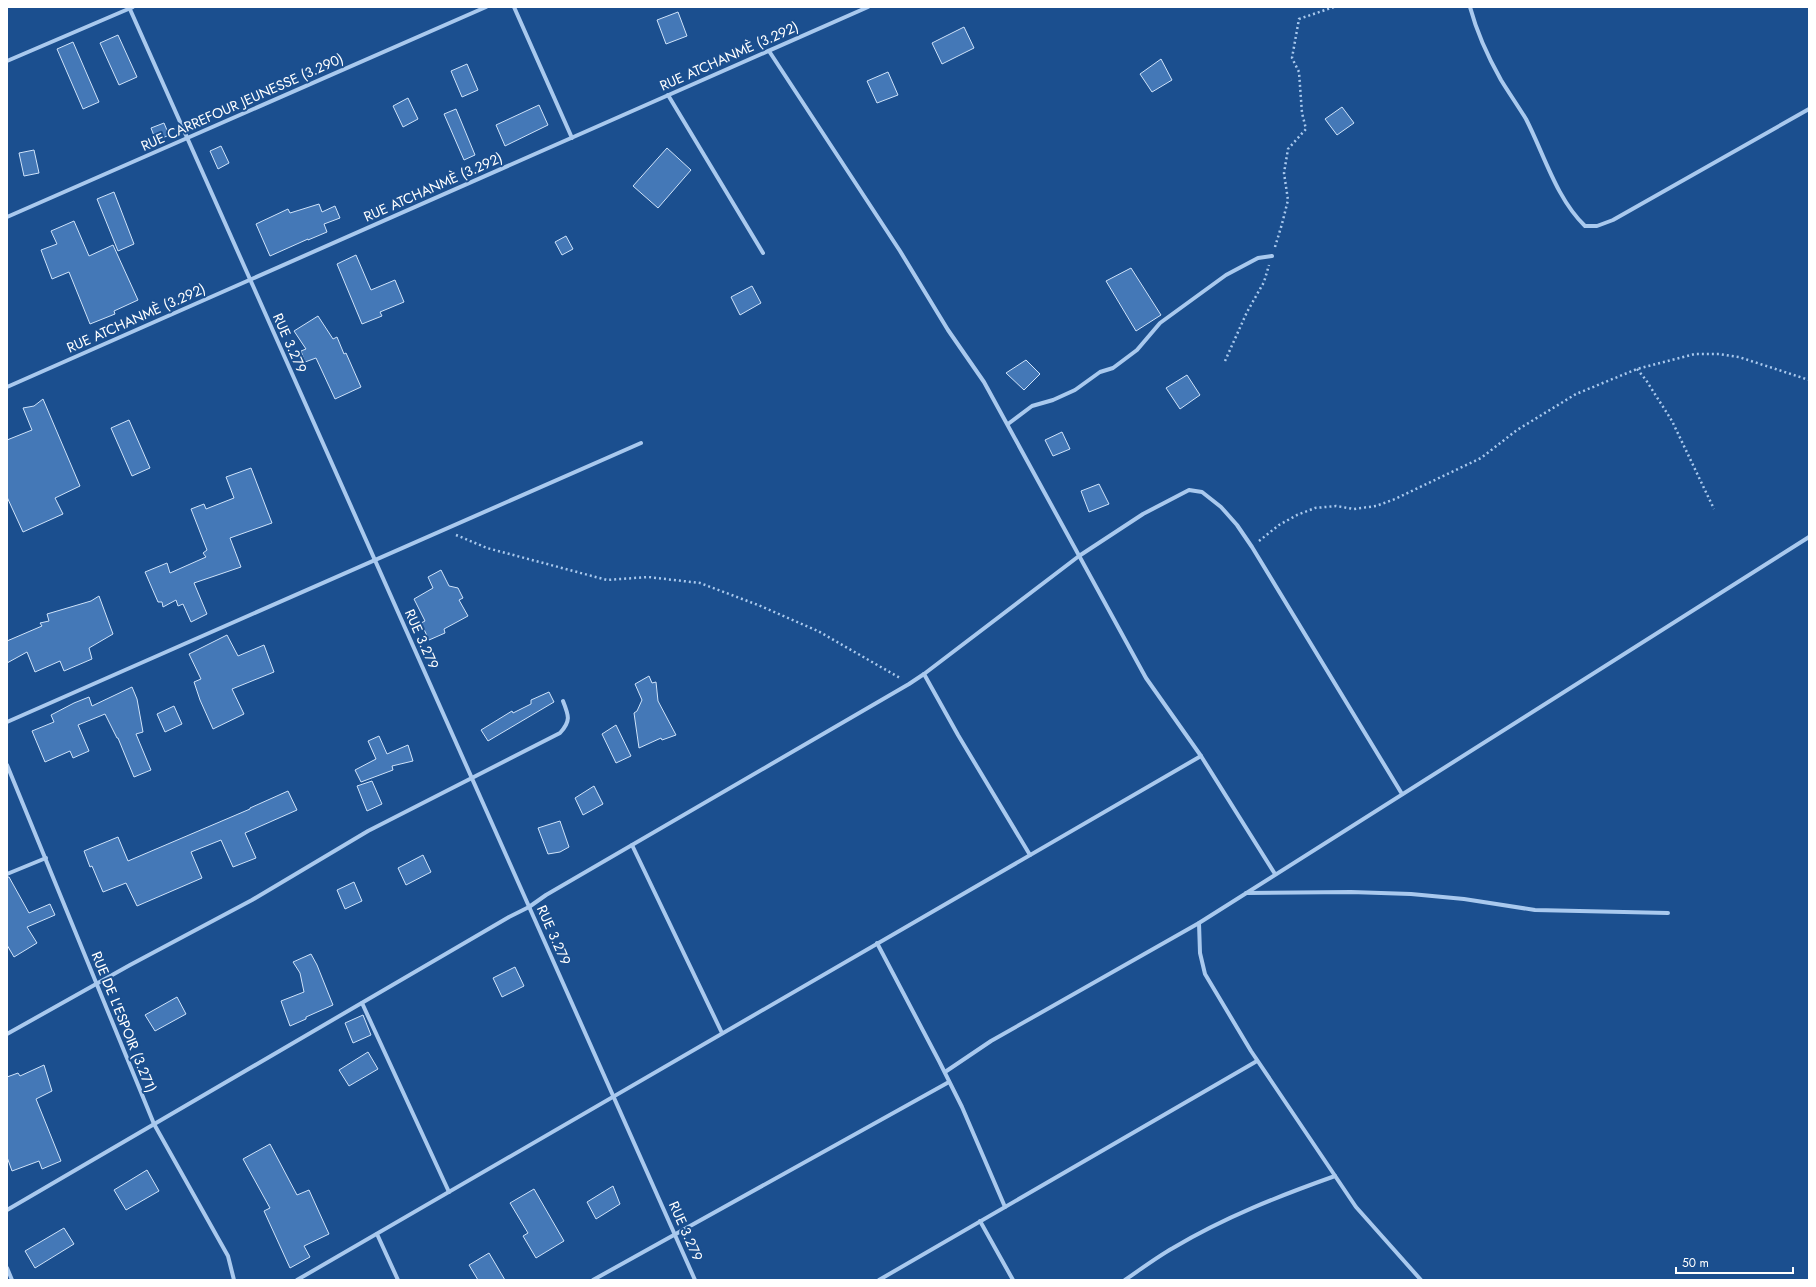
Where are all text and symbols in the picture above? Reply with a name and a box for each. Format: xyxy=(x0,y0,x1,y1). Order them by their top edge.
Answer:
street label: RUE ATCHANMÈ (3.292) xyxy=(656,16,802,96)
street label: RUE CARREFOUR JEUNESSE (3.290) xyxy=(138,48,346,156)
street label: RUE ATCHANMÈ (3.292) xyxy=(360,147,506,227)
street label: RUE ATCHANMÈ (3.292) xyxy=(63,278,209,358)
street label: RUE 3.279 xyxy=(268,310,312,376)
street label: RUE 3.279 xyxy=(400,606,444,672)
street label: RUE 3.279 xyxy=(532,902,576,968)
street label: RUE DE L'ESPOIR (3.271) xyxy=(87,948,161,1096)
street label: RUE 3.279 xyxy=(664,1198,708,1264)
scale bar xyxy=(1676,1249,1793,1275)
text: 50 m xyxy=(1682,1254,1709,1272)

